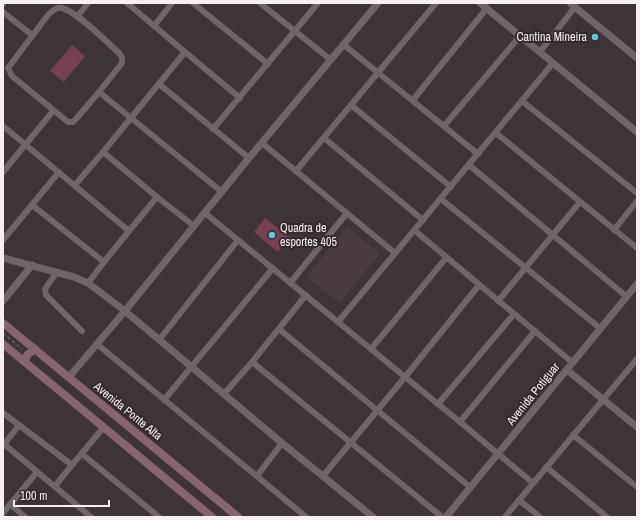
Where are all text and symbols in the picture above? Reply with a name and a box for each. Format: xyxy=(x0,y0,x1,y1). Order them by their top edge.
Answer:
place label: Cantina Mineira xyxy=(516,29,588,45)
marker: Cantina Mineira xyxy=(590,32,600,42)
place label: Quadra de esportes 405 xyxy=(280,220,337,250)
marker: Quadra de esportes 405 xyxy=(267,230,277,240)
street label: Avenida Potiguar xyxy=(502,359,564,429)
street label: Avenida Ponte Alta xyxy=(90,378,166,444)
scale bar xyxy=(14,482,109,508)
text: 100 m xyxy=(20,488,47,504)

